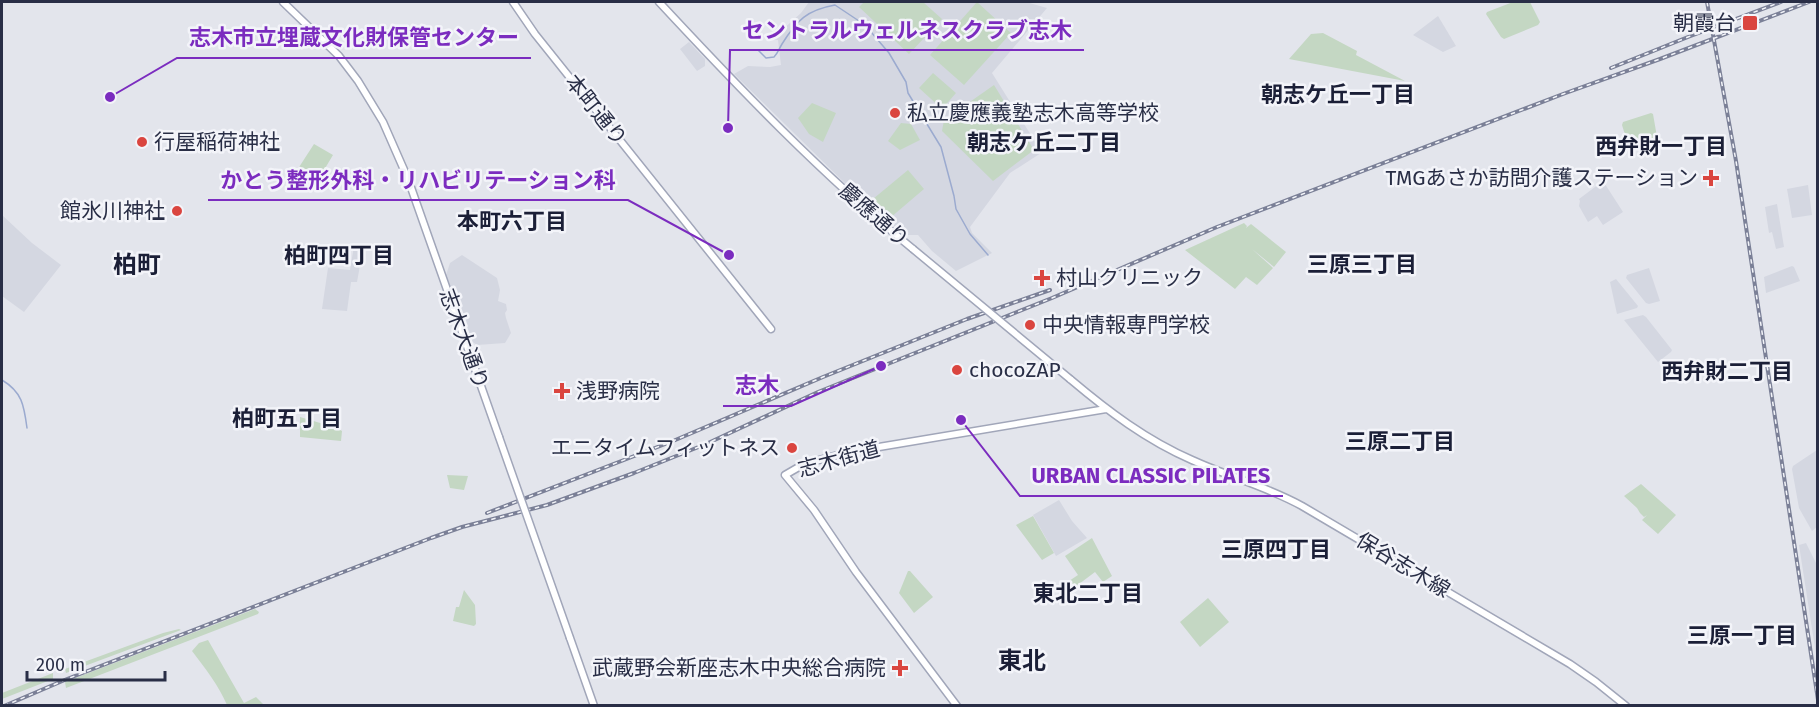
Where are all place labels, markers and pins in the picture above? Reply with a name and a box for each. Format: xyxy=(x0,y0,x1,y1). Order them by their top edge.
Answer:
callout: セントラルウェルネスクラブ志木 xyxy=(730,10,1084,50)
place label: 朝霞台 xyxy=(1673,10,1736,36)
marker: 朝霞台 xyxy=(1741,14,1759,32)
callout: 志木市立埋蔵文化財保管センター xyxy=(177,18,531,58)
place label: 私立慶應義塾志木高等学校 xyxy=(907,100,1159,126)
marker: 私立慶應義塾志木高等学校 xyxy=(888,106,902,120)
place label: 行屋稲荷神社 xyxy=(154,129,280,155)
marker: 行屋稲荷神社 xyxy=(135,135,149,149)
callout: かとう整形外科・リハビリテーション科 xyxy=(208,160,628,200)
place label: TMGあさか訪問介護ステーション xyxy=(1386,165,1698,191)
marker: TMGあさか訪問介護ステーション xyxy=(1702,169,1720,187)
place label: 館氷川神社 xyxy=(60,198,165,224)
marker: 館氷川神社 xyxy=(170,204,184,218)
place label: 村山クリニック xyxy=(1056,265,1203,291)
marker: 村山クリニック xyxy=(1033,269,1051,287)
place label: 中央情報専門学校 xyxy=(1042,312,1210,338)
marker: 中央情報専門学校 xyxy=(1023,318,1037,332)
place label: chocoZAP xyxy=(969,357,1061,383)
marker: chocoZAP xyxy=(950,363,964,377)
callout: 志木 xyxy=(723,366,791,406)
place label: 浅野病院 xyxy=(576,378,660,404)
marker: 浅野病院 xyxy=(553,382,571,400)
place label: エニタイムフィットネス xyxy=(551,435,780,461)
marker: エニタイムフィットネス xyxy=(785,441,799,455)
callout: URBAN CLASSIC PILATES xyxy=(1020,456,1283,496)
place label: 武蔵野会新座志木中央総合病院 xyxy=(592,655,886,681)
marker: 武蔵野会新座志木中央総合病院 xyxy=(891,659,909,677)

